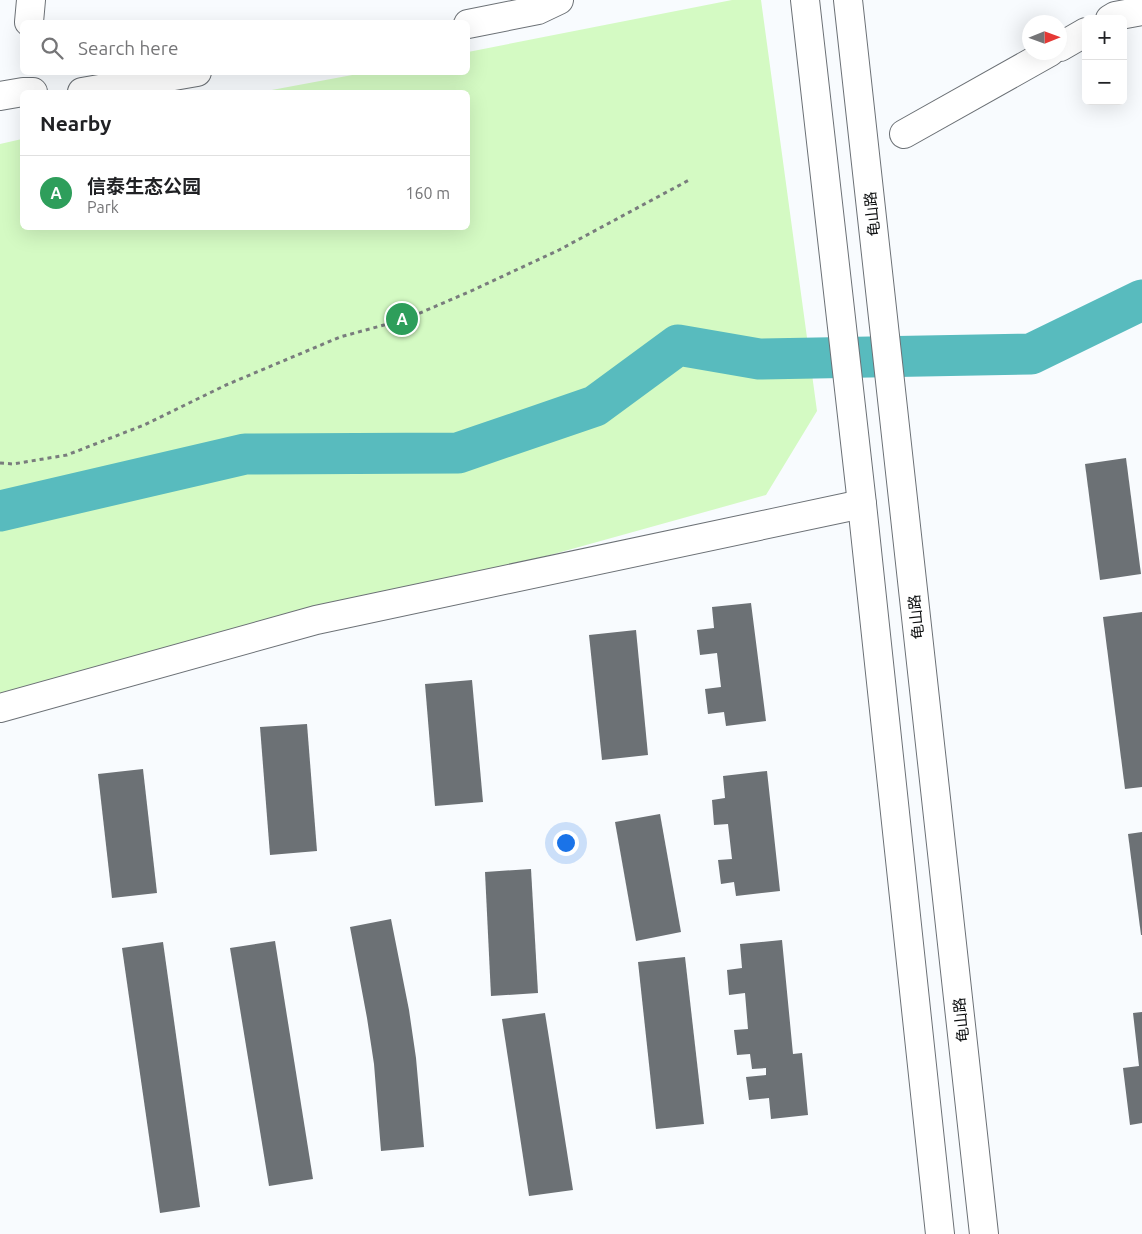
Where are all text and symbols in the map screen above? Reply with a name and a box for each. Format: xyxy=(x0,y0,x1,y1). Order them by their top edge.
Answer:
north arrow xyxy=(1022,15,1067,60)
map controls xyxy=(1082,15,1127,105)
button: + xyxy=(1082,15,1127,60)
search box xyxy=(20,20,470,75)
icon: search xyxy=(38,34,66,62)
text: Search here xyxy=(78,37,178,59)
button: − xyxy=(1082,60,1127,105)
text: Nearby xyxy=(40,111,111,135)
text: 信泰生态公园 xyxy=(87,175,201,197)
text: A xyxy=(50,184,62,202)
text: 160 m xyxy=(405,184,450,202)
street label: 龟山路 xyxy=(861,191,883,237)
text: Park xyxy=(87,198,119,216)
pin: A xyxy=(386,300,418,338)
street label: 龟山路 xyxy=(905,594,927,640)
your location xyxy=(553,830,579,856)
street label: 龟山路 xyxy=(950,997,972,1043)

